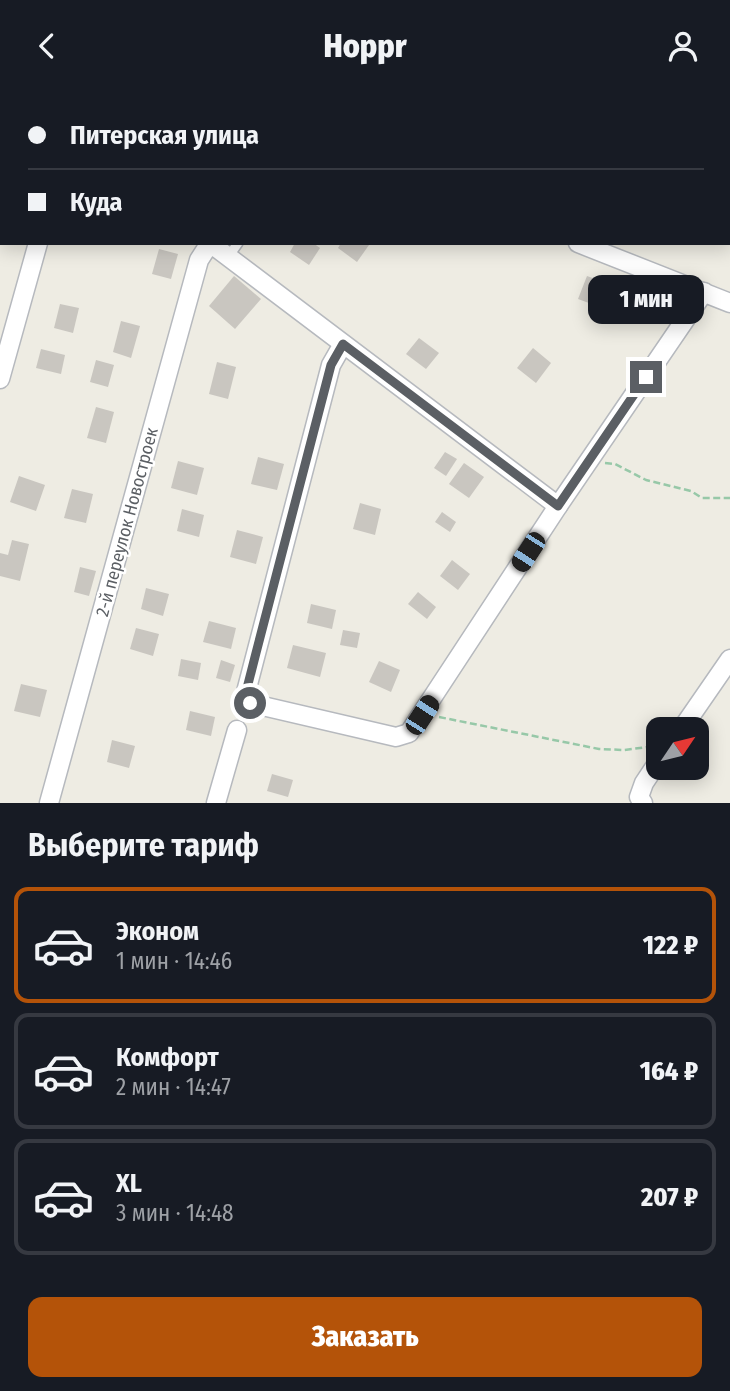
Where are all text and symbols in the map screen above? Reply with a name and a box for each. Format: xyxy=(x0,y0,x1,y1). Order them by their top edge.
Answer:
icon: back xyxy=(28,27,66,65)
text: Hoppr xyxy=(323,27,407,65)
icon: person xyxy=(664,27,702,65)
text: Питерская улица xyxy=(70,120,259,151)
text: Куда xyxy=(70,187,123,218)
callout: 1 мин xyxy=(588,275,704,324)
text: 1 мин xyxy=(619,285,673,313)
route end xyxy=(630,361,662,393)
street label: 2-й переулок Новостроек xyxy=(91,425,163,619)
car xyxy=(508,529,549,575)
route start xyxy=(234,687,266,719)
car xyxy=(402,692,443,738)
north arrow xyxy=(646,717,709,781)
map controls xyxy=(646,717,709,780)
text: Выберите тариф xyxy=(28,826,259,864)
icon: car xyxy=(32,914,95,977)
text: Эконом xyxy=(116,916,199,947)
text: 122 ₽ xyxy=(643,930,698,961)
text: 1 мин · 14:46 xyxy=(116,947,232,975)
icon: car xyxy=(32,1040,95,1103)
text: Комфорт xyxy=(116,1042,219,1073)
text: 164 ₽ xyxy=(640,1056,698,1087)
text: 2 мин · 14:47 xyxy=(116,1073,231,1101)
icon: car xyxy=(32,1166,95,1229)
text: XL xyxy=(116,1168,142,1199)
text: 207 ₽ xyxy=(641,1182,698,1213)
text: 3 мин · 14:48 xyxy=(116,1199,234,1227)
button: Заказать xyxy=(28,1297,702,1377)

